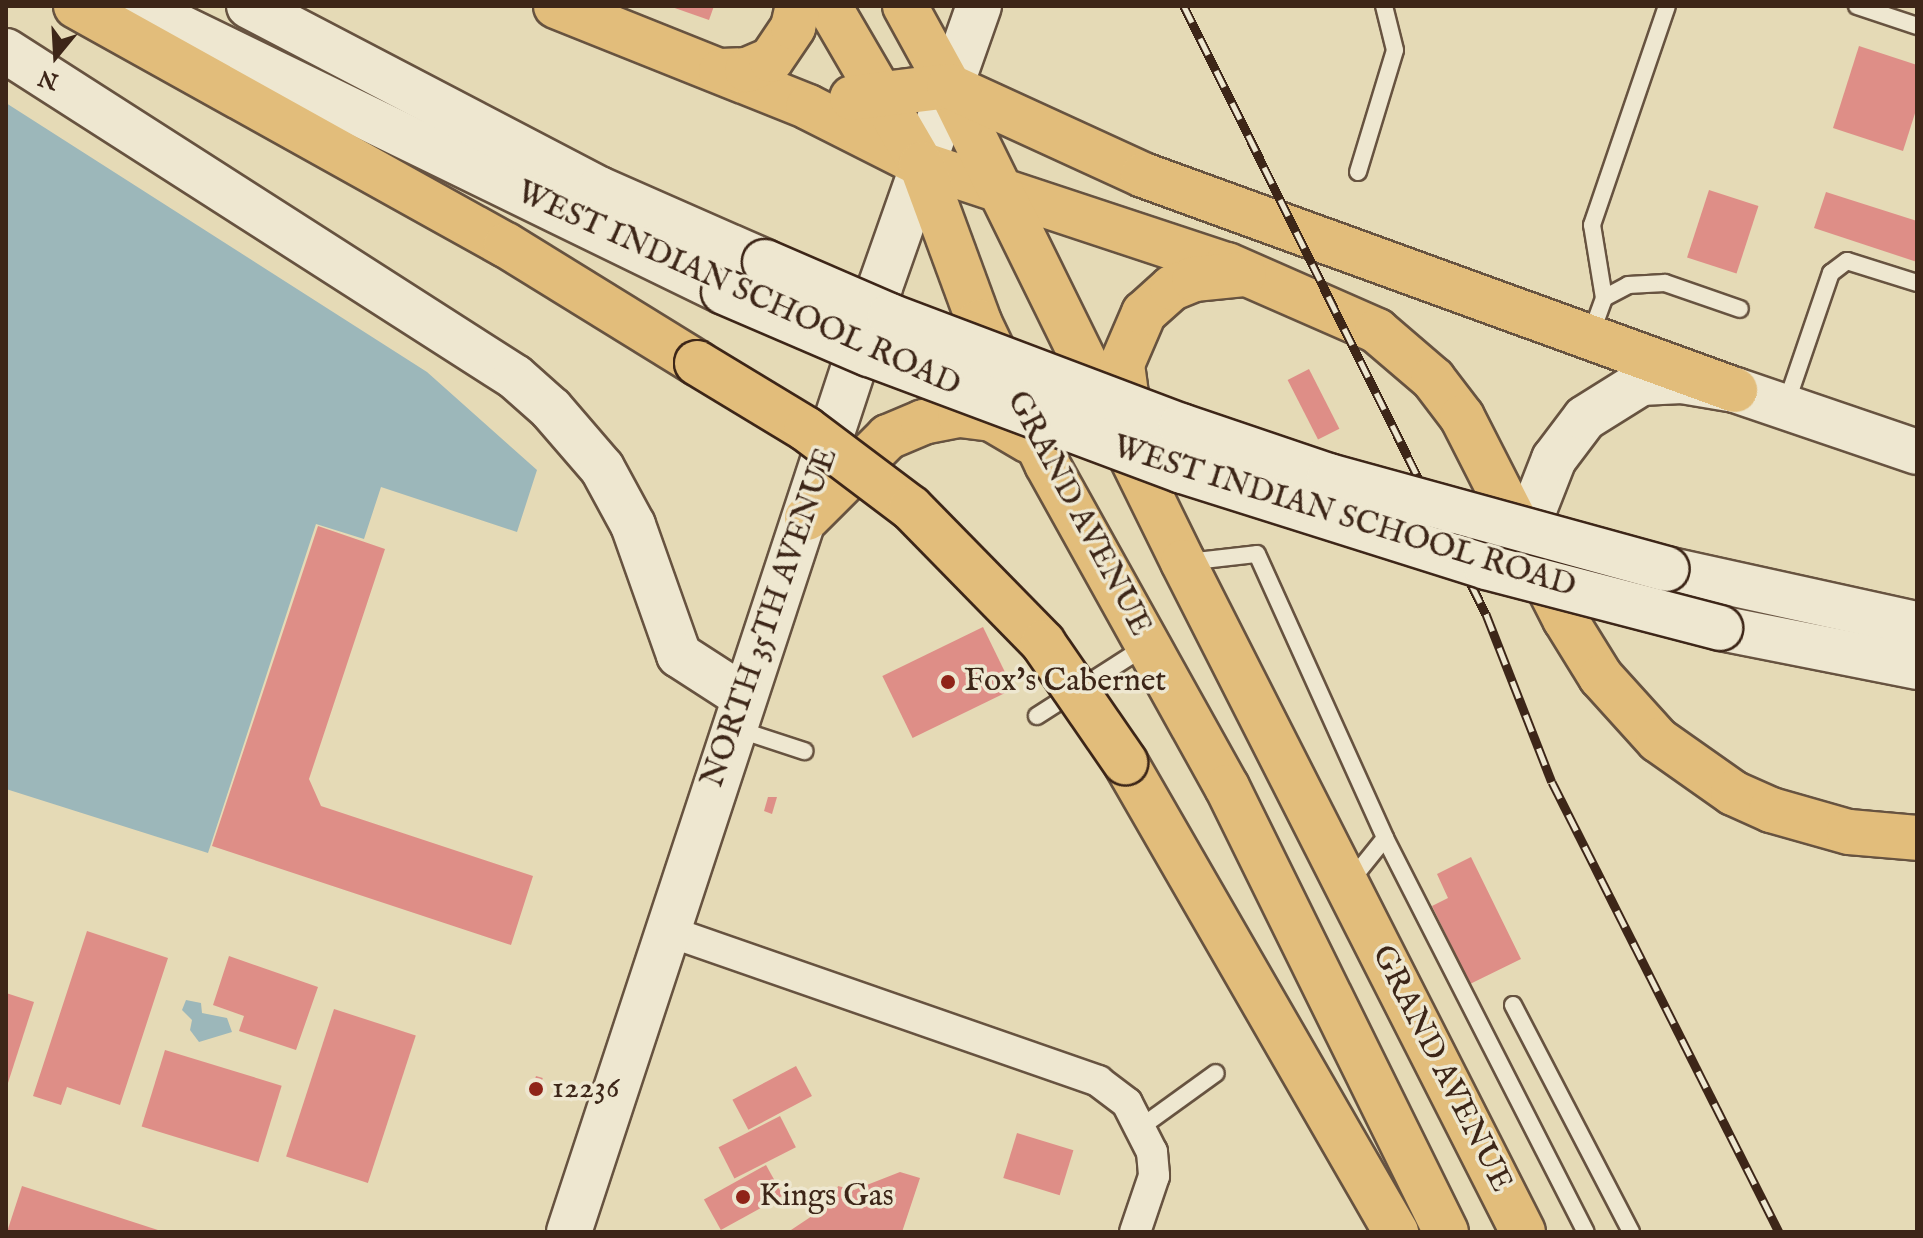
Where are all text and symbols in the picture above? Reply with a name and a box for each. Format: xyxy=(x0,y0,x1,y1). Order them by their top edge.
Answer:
north arrow xyxy=(16,16,96,96)
text: N xyxy=(35,63,62,95)
street label: WEST INDIAN SCHOOL ROAD xyxy=(510,174,966,406)
street label: GRAND AVENUE xyxy=(997,385,1159,643)
street label: WEST INDIAN SCHOOL ROAD xyxy=(1108,429,1580,607)
street label: NORTH 35TH AVENUE xyxy=(695,443,847,793)
place label: Fox's Cabernet xyxy=(964,663,1166,701)
marker: Fox's Cabernet xyxy=(939,673,957,691)
street label: GRAND AVENUE xyxy=(1362,939,1520,1199)
place label: 12236 xyxy=(552,1070,619,1108)
marker: 12236 xyxy=(527,1080,545,1098)
place label: Kings Gas xyxy=(759,1178,894,1216)
marker: Kings Gas xyxy=(734,1188,752,1206)

